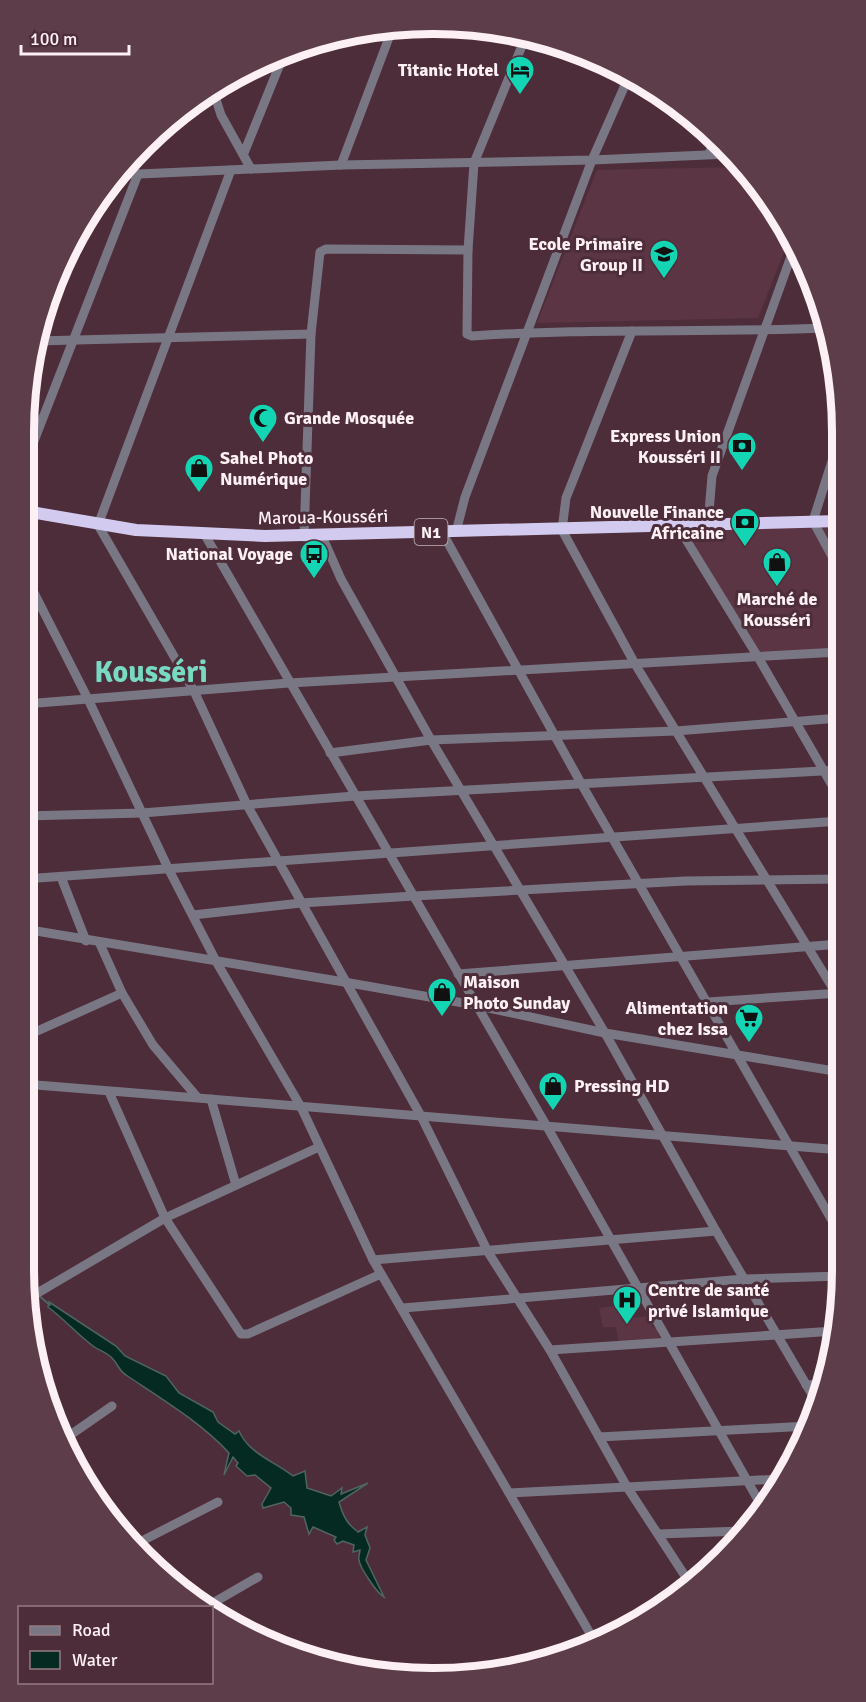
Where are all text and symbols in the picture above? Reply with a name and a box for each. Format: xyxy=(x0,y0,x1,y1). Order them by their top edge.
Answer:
scale bar xyxy=(21,18,129,56)
text: 100 m xyxy=(30,28,77,50)
hotel icon: Titanic Hotel xyxy=(504,54,536,96)
place label: Titanic Hotel xyxy=(398,59,499,81)
place label: Ecole Primaire Group II xyxy=(528,233,643,276)
school or university icon: Ecole Primaire Group II xyxy=(648,238,680,280)
mosque icon: Grande Mosquée xyxy=(247,402,279,444)
place label: Grande Mosquée xyxy=(284,407,414,429)
place label: Express Union Kousséri II xyxy=(610,425,721,468)
bank icon: Express Union Kousséri II xyxy=(726,430,758,472)
place label: Sahel Photo Numérique xyxy=(220,447,313,490)
shop icon: Sahel Photo Numérique xyxy=(183,452,215,494)
place label: Nouvelle Finance Africaine xyxy=(590,501,724,544)
street label: Maroua-Kousséri xyxy=(257,505,389,529)
bank icon: Nouvelle Finance Africaine xyxy=(729,506,761,548)
road number: N1 xyxy=(414,519,448,545)
bus stop icon: National Voyage xyxy=(298,538,330,580)
place label: National Voyage xyxy=(165,543,293,565)
shop icon: Marché de Kousséri xyxy=(761,546,793,588)
place label: Marché de Kousséri xyxy=(737,588,818,631)
district label: Kousséri xyxy=(94,654,208,691)
place label: Maison Photo Sunday xyxy=(463,971,570,1014)
shop icon: Maison Photo Sunday xyxy=(426,976,458,1018)
place label: Alimentation chez Issa xyxy=(625,997,728,1040)
supermarket icon: Alimentation chez Issa xyxy=(733,1002,765,1044)
shop icon: Pressing HD xyxy=(537,1070,569,1112)
place label: Pressing HD xyxy=(574,1075,669,1097)
place label: Centre de santé privé Islamique xyxy=(648,1279,769,1322)
hospital icon: Centre de santé privé Islamique xyxy=(611,1284,643,1326)
legend xyxy=(18,1606,213,1684)
text: Road xyxy=(72,1619,111,1641)
text: Water xyxy=(72,1649,118,1671)

